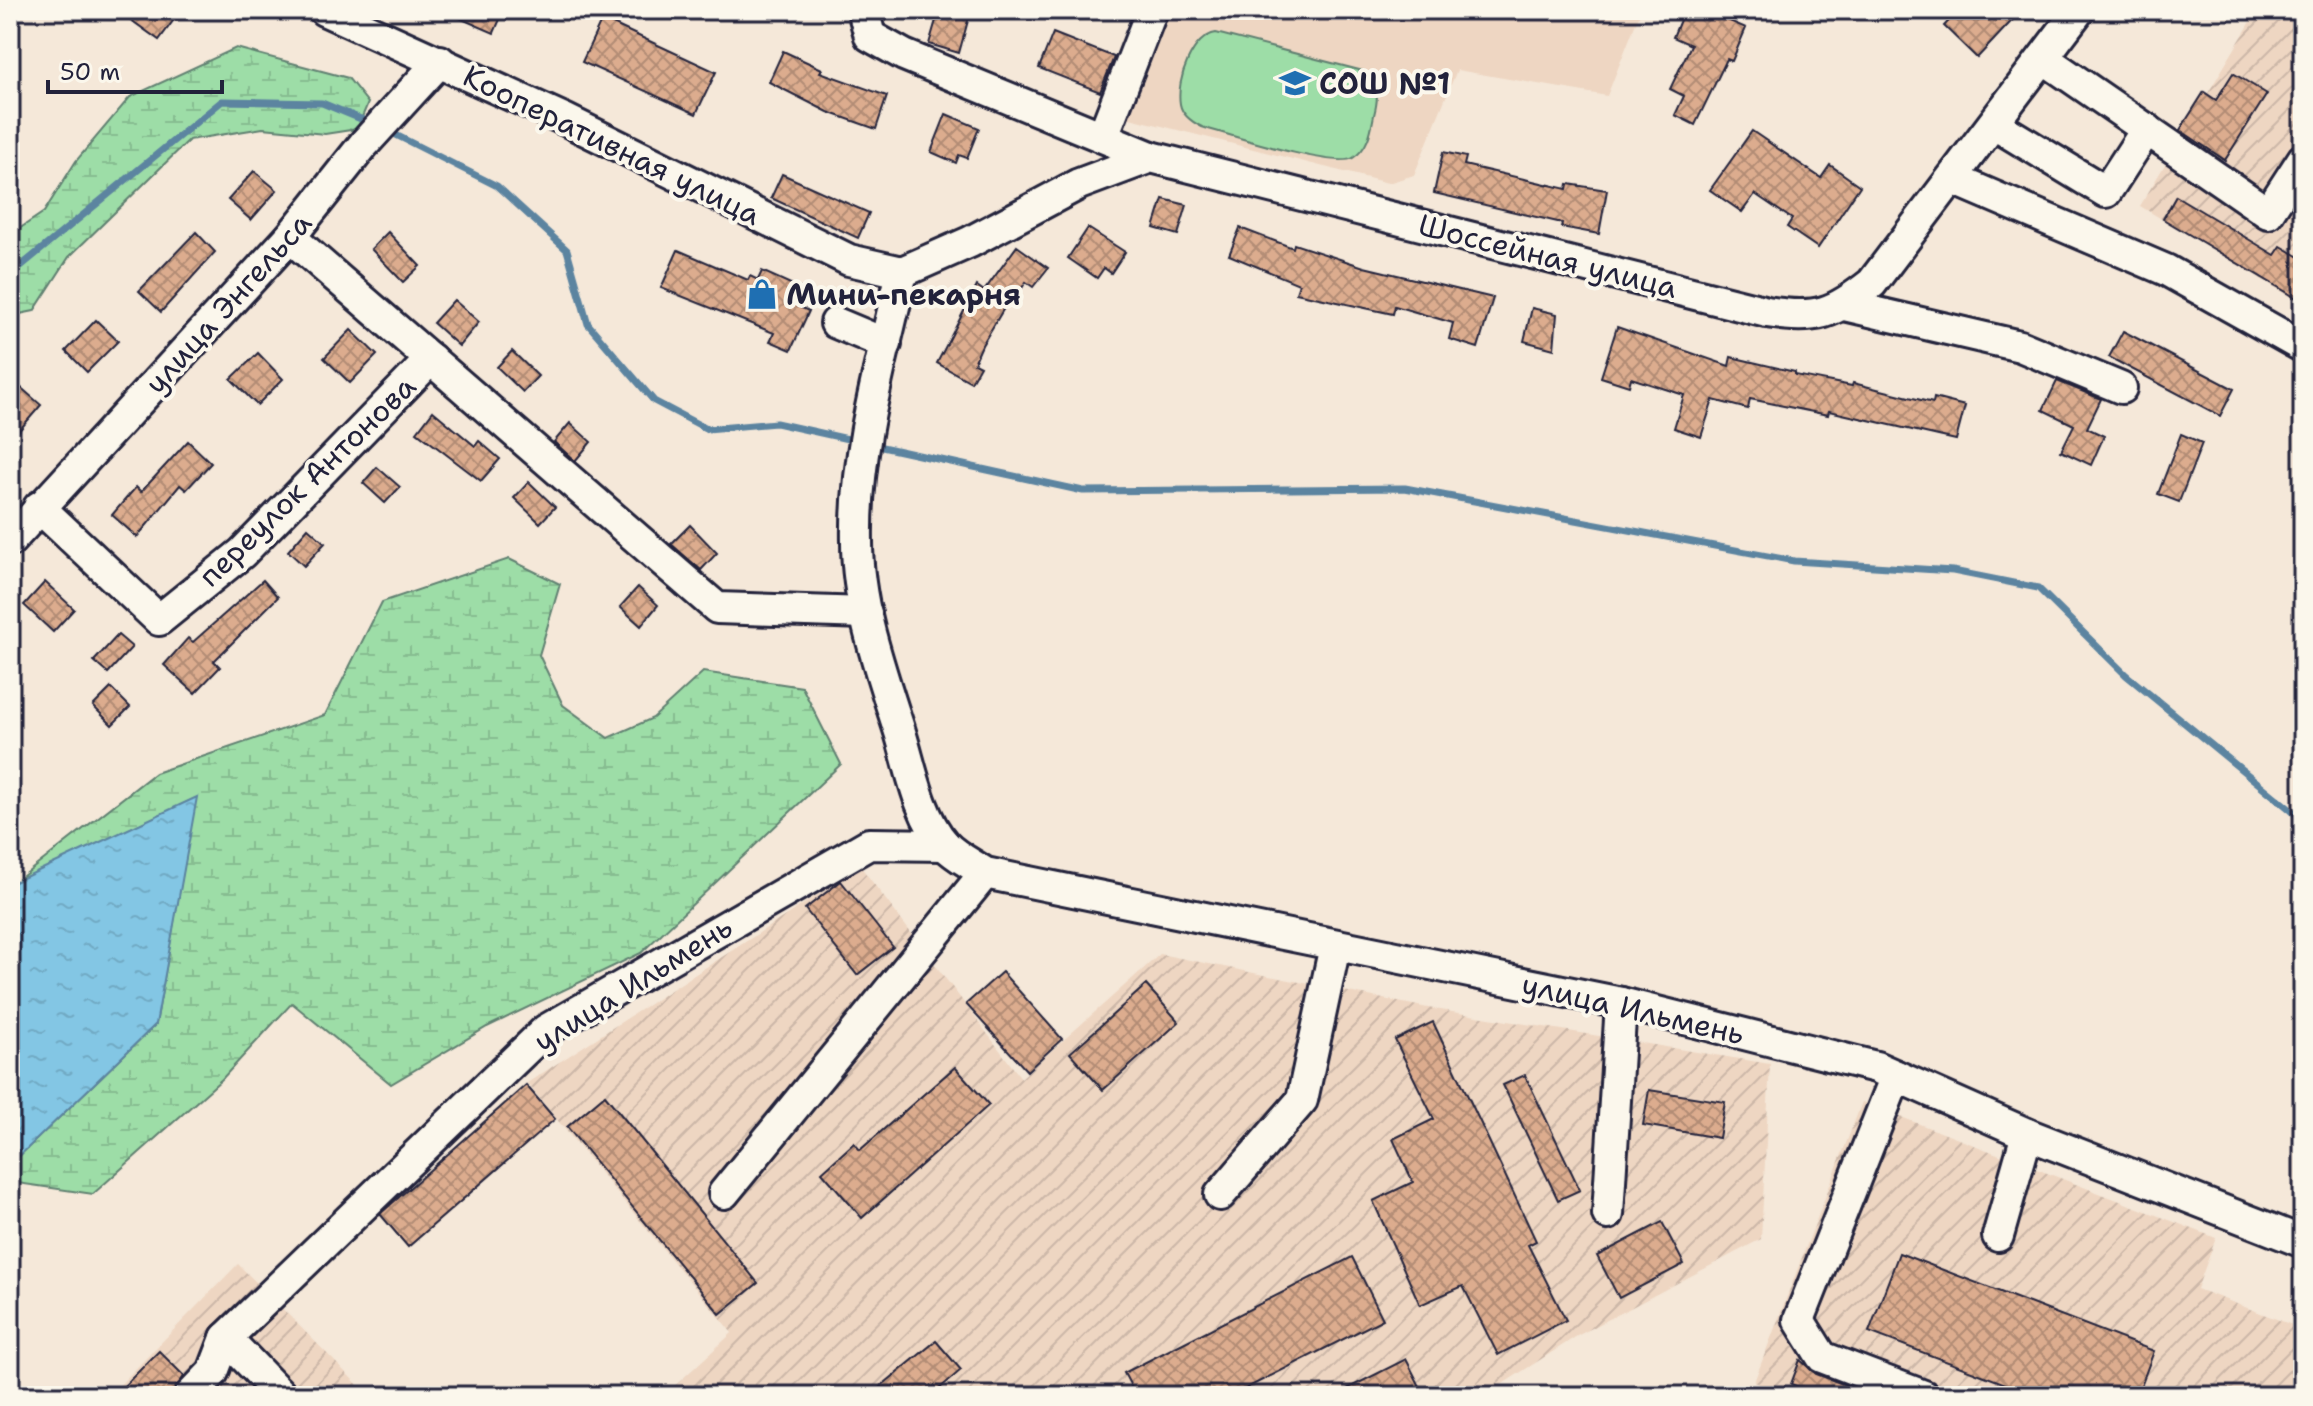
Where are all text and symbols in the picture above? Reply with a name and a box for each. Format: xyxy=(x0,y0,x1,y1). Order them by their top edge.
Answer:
scale bar xyxy=(48,44,222,94)
street label: Кооперативная улица xyxy=(456,55,768,235)
text: 50 m xyxy=(60,56,120,88)
place label: СОШ №1 xyxy=(1319,63,1450,104)
school or university icon: СОШ №1 xyxy=(1278,66,1312,100)
street label: улица Энгельса xyxy=(135,203,321,403)
street label: Шоссейная улица xyxy=(1414,204,1682,308)
place label: Мини-пекарня xyxy=(786,274,1021,315)
shop icon: Мини-пекарня xyxy=(745,277,779,311)
street label: переулок Антонова xyxy=(189,366,425,596)
street label: улица Ильмень xyxy=(526,906,740,1062)
street label: улица Ильмень xyxy=(1518,963,1748,1055)

